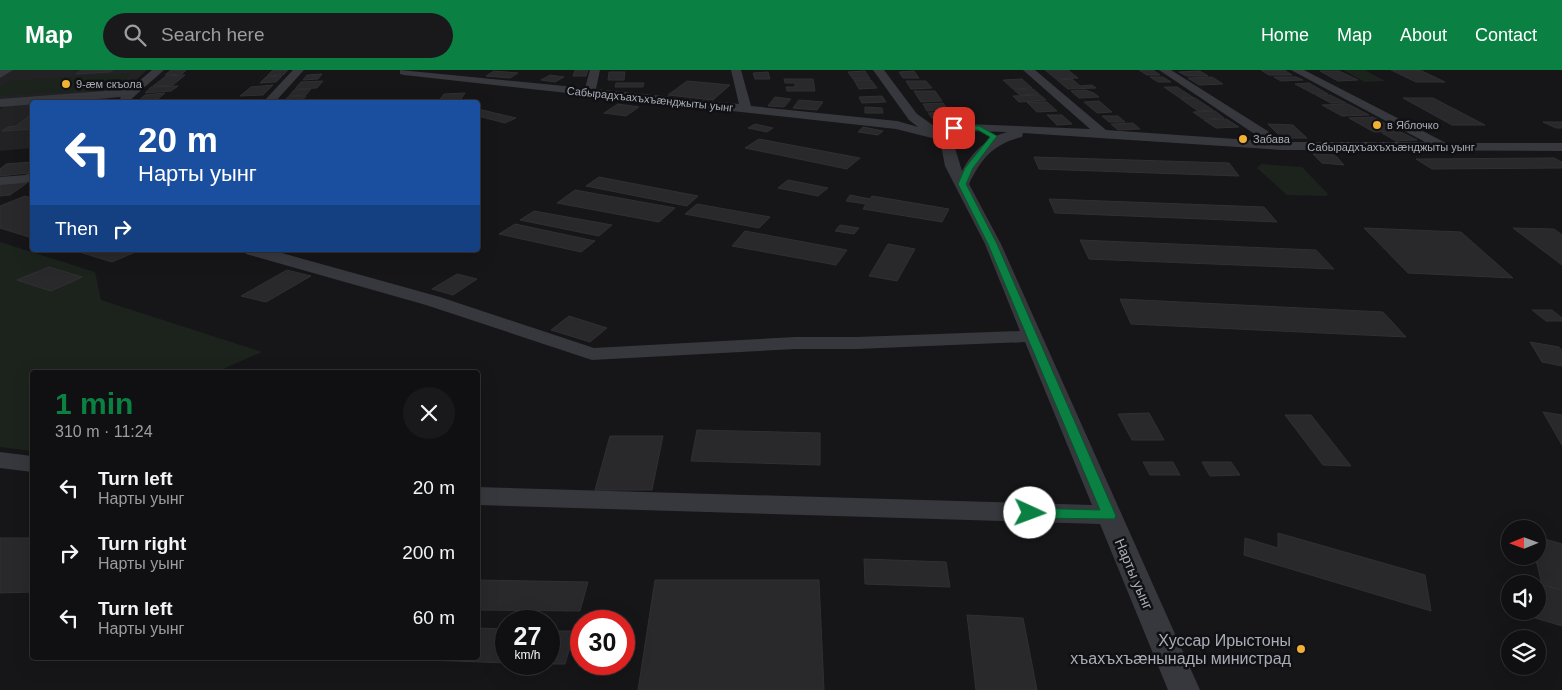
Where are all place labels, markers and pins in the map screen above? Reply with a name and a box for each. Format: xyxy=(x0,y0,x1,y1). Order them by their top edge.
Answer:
marker: 9-æм скъола xyxy=(60,78,72,90)
place label: 9-æм скъола xyxy=(76,78,143,90)
pin xyxy=(933,107,975,149)
marker: в Яблочко xyxy=(1371,119,1383,131)
place label: в Яблочко xyxy=(1387,119,1439,131)
marker: Забава xyxy=(1237,133,1249,145)
place label: Забава xyxy=(1253,133,1291,145)
place label: Хуссар Ирыстоны хъахъхъæнынады министрад xyxy=(1070,632,1292,667)
marker: Хуссар Ирыстоны хъахъхъæнынады министрад xyxy=(1295,643,1307,655)

